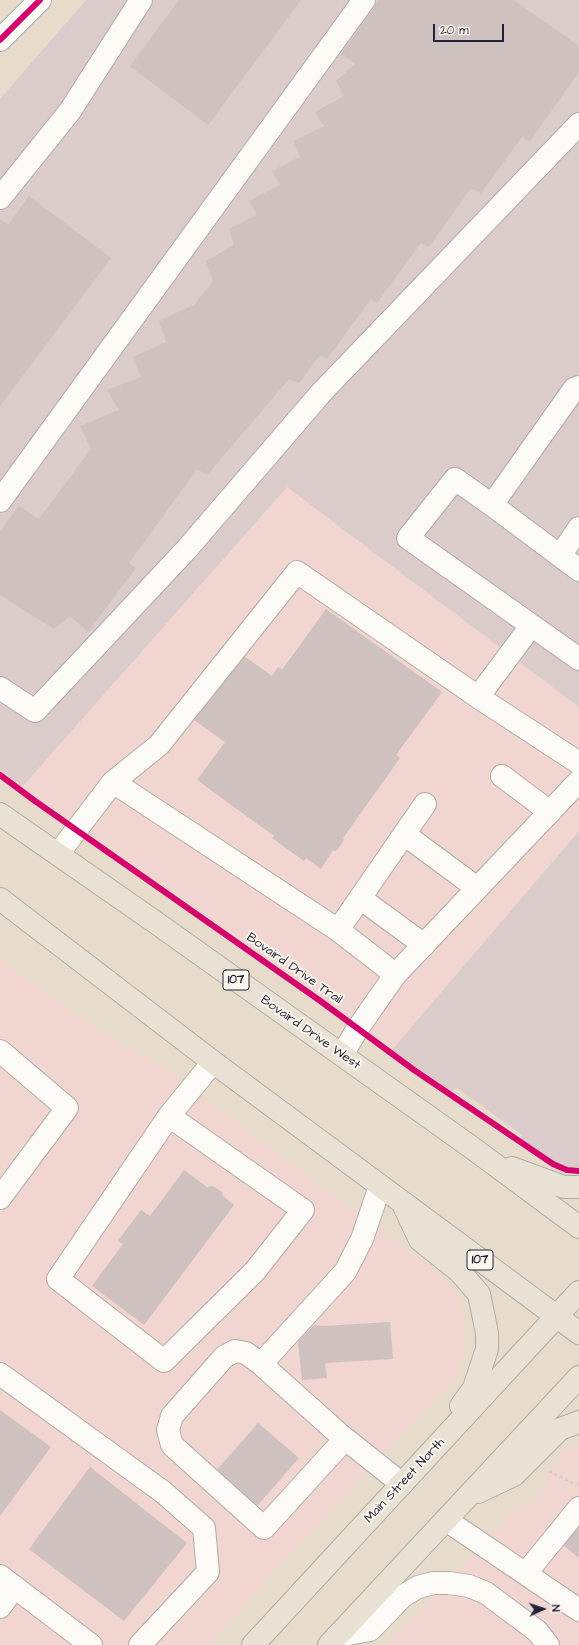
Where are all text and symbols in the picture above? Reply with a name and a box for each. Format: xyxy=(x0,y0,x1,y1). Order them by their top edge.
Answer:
scale bar xyxy=(435,16,506,42)
text: 20 m xyxy=(440,22,469,39)
street label: Bovaird Drive Trail xyxy=(243,930,345,1008)
road number: 107 xyxy=(223,970,249,990)
street label: Bovaird Drive West xyxy=(257,993,363,1073)
road number: 107 xyxy=(467,1250,493,1270)
street label: Main Street North xyxy=(362,1435,448,1527)
north arrow xyxy=(523,1589,563,1629)
text: N xyxy=(548,1605,563,1612)

